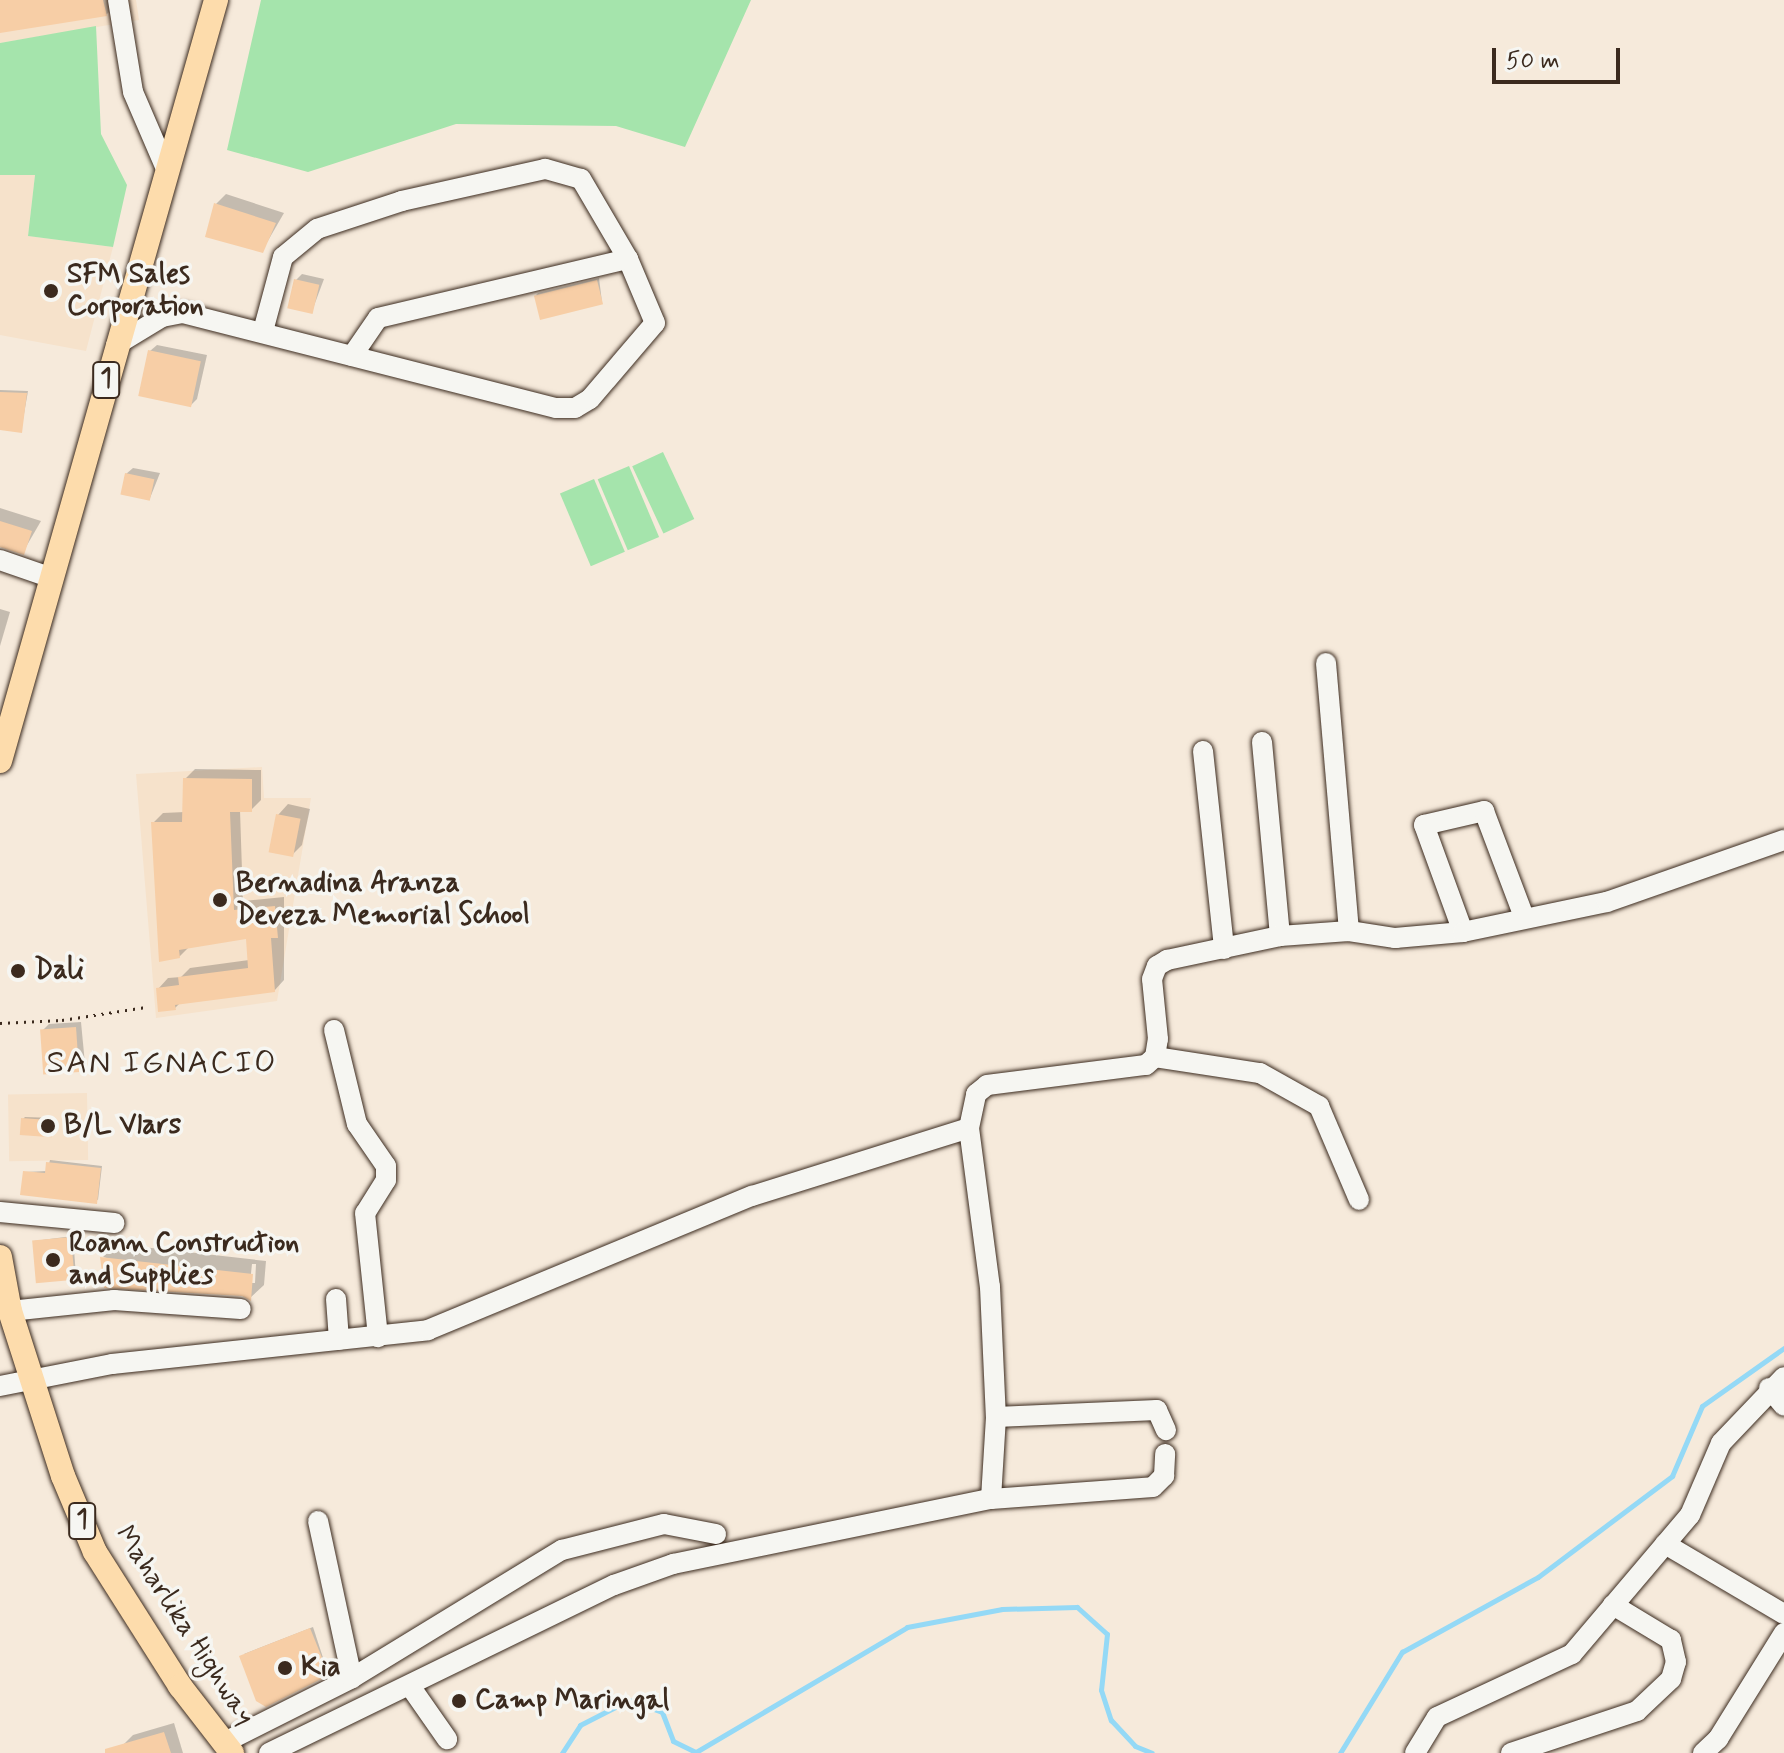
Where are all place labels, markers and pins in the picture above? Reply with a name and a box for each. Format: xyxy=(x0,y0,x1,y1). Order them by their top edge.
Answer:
place label: SFM Sales Corporation xyxy=(67,258,204,324)
marker: SFM Sales Corporation xyxy=(42,282,60,300)
place label: Bernadina Aranza Deveza Memorial School xyxy=(236,867,531,933)
marker: Bernadina Aranza Deveza Memorial School xyxy=(211,891,229,909)
place label: Dali xyxy=(34,954,84,988)
marker: Dali xyxy=(9,962,27,980)
place label: B/L Vlars xyxy=(64,1109,184,1143)
marker: B/L Vlars xyxy=(39,1117,57,1135)
place label: Roann Construction and Supplies xyxy=(69,1227,299,1293)
marker: Roann Construction and Supplies xyxy=(44,1251,62,1269)
place label: Kia xyxy=(301,1651,341,1685)
marker: Kia xyxy=(276,1659,294,1677)
place label: Camp Maringal xyxy=(475,1684,669,1718)
marker: Camp Maringal xyxy=(450,1692,468,1710)

